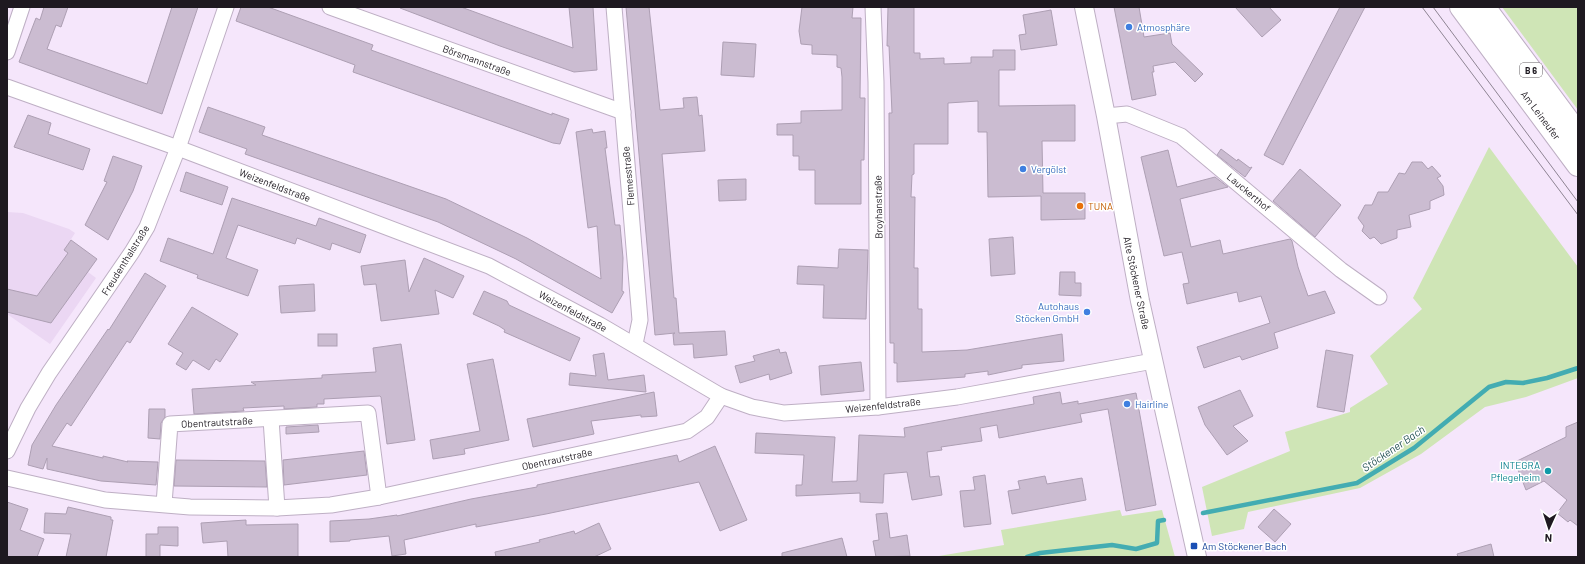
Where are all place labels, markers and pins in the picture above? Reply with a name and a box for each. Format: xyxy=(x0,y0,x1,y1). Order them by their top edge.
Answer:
place label: Atmosphäre xyxy=(1137,21,1190,33)
marker: Atmosphäre xyxy=(1124,22,1134,32)
place label: Vergölst xyxy=(1031,163,1067,175)
marker: Vergölst xyxy=(1018,164,1028,174)
place label: TUNA xyxy=(1088,200,1113,212)
marker: TUNA xyxy=(1075,201,1085,211)
place label: Autohaus Stöcken GmbH xyxy=(1015,300,1079,324)
marker: Autohaus Stöcken GmbH xyxy=(1082,307,1092,317)
place label: Hairline xyxy=(1135,398,1168,410)
marker: Hairline xyxy=(1122,399,1132,409)
place label: INTEGRA Pflegeheim xyxy=(1491,459,1540,483)
marker: INTEGRA Pflegeheim xyxy=(1543,466,1553,476)
place label: Am Stöckener Bach xyxy=(1202,540,1287,552)
marker: Am Stöckener Bach xyxy=(1189,541,1199,551)

